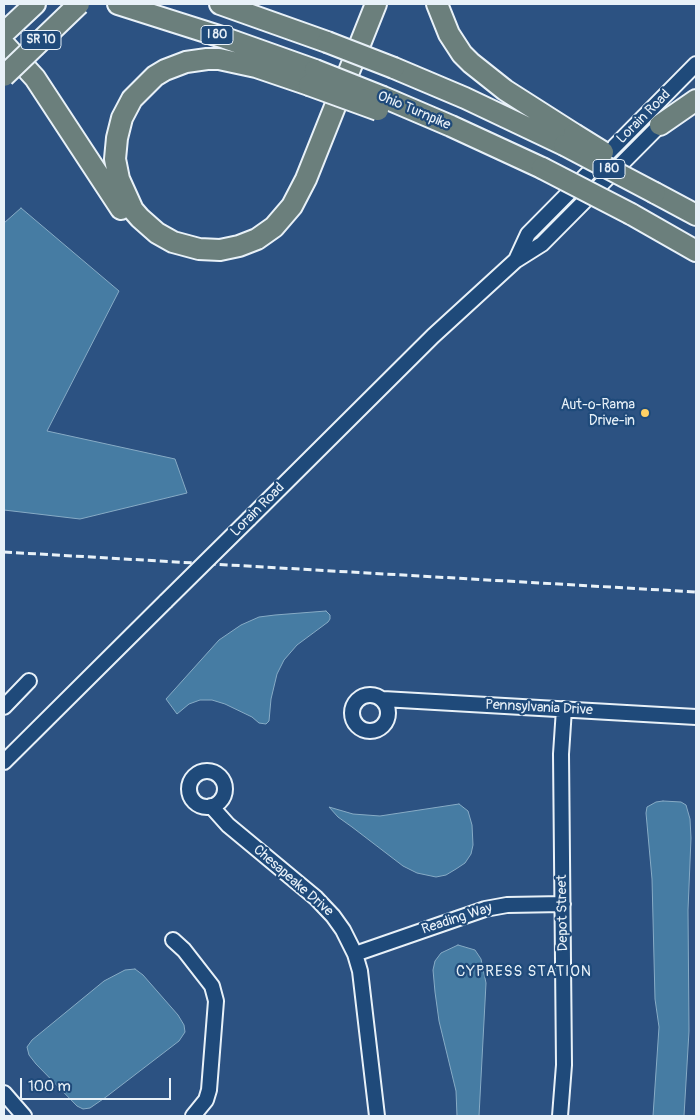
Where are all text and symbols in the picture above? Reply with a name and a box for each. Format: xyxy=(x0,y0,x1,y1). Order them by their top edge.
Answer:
road number: I 80 xyxy=(201,26,233,44)
road number: SR 10 xyxy=(21,30,61,50)
street label: Lorain Road xyxy=(614,87,674,147)
street label: Ohio Turnpike xyxy=(375,88,453,134)
road number: I 80 xyxy=(593,160,625,178)
place label: Aut-o-Rama Drive-in xyxy=(561,397,635,430)
marker: Aut-o-Rama Drive-in xyxy=(639,407,651,419)
street label: Lorain Road xyxy=(228,480,288,540)
street label: Pennsylvania Drive xyxy=(485,697,593,719)
street label: Chesapeake Drive xyxy=(250,842,336,920)
street label: Depot Street xyxy=(554,875,572,951)
street label: Reading Way xyxy=(420,900,494,938)
district label: CYPRESS STATION xyxy=(454,963,594,981)
scale bar xyxy=(22,1068,174,1100)
text: 100 m xyxy=(28,1077,71,1096)

